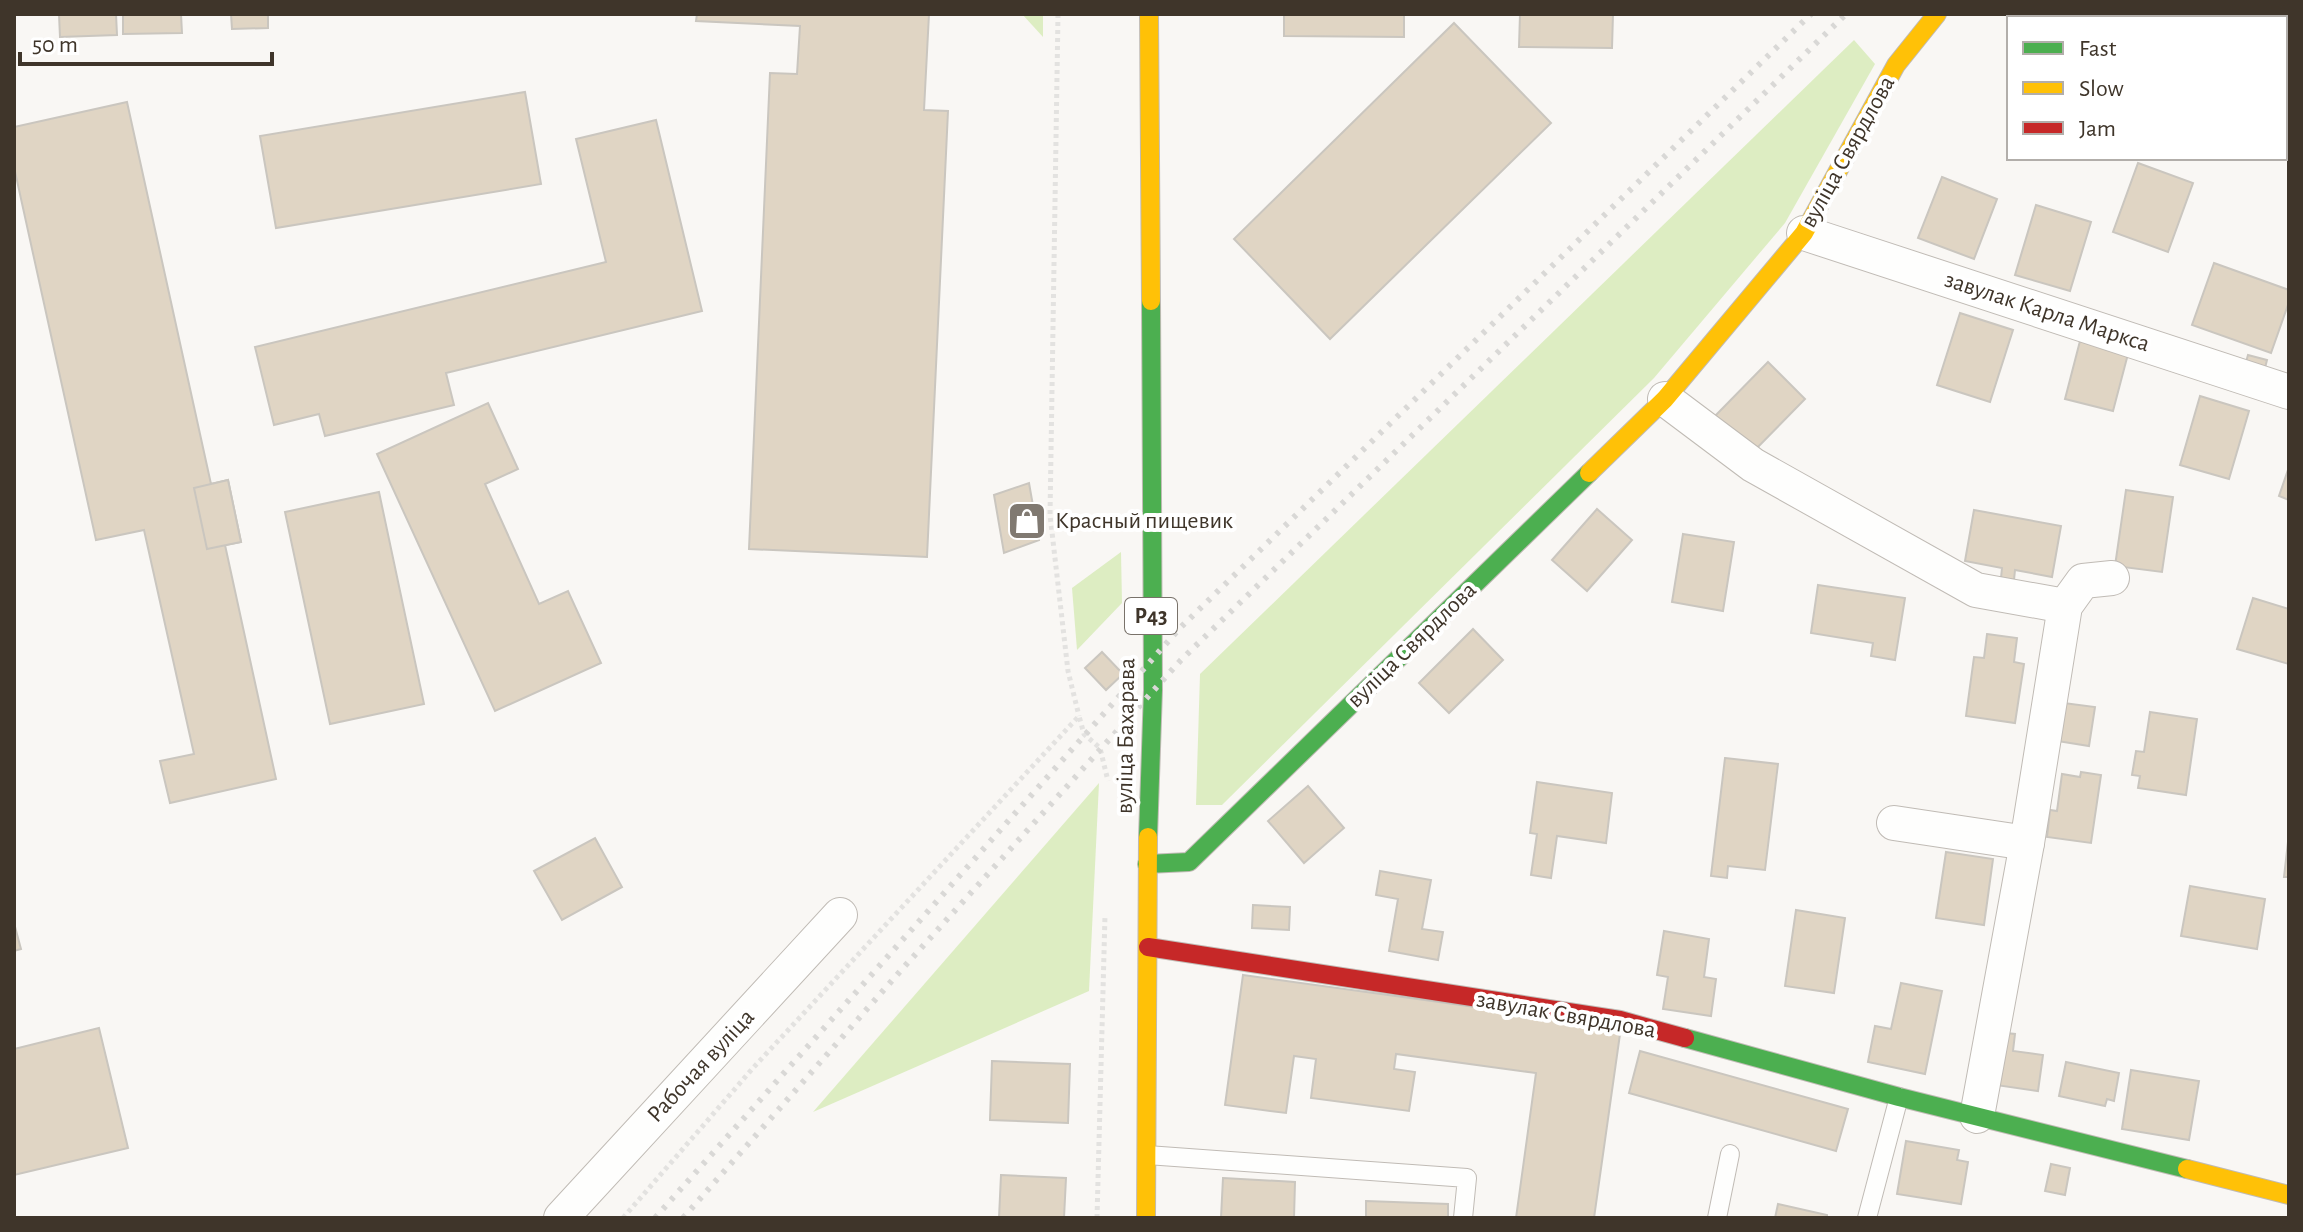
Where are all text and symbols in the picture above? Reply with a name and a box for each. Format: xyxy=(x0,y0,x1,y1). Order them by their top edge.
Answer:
scale bar xyxy=(20,16,272,66)
legend xyxy=(2007,16,2287,160)
text: 50 m xyxy=(32,33,78,57)
text: Fast xyxy=(2079,37,2117,61)
street label: вуліца Свярдлова xyxy=(1797,72,1900,232)
text: Slow xyxy=(2079,77,2124,101)
text: Jam xyxy=(2079,117,2116,141)
street label: завулак Карла Маркса xyxy=(1941,267,2153,357)
shop icon: Красный пищевик xyxy=(1006,500,1048,542)
place label: Красный пищевик xyxy=(1055,509,1233,533)
street label: вуліца Свярдлова xyxy=(1343,578,1481,712)
road number: Р43 xyxy=(1125,598,1177,634)
street label: вуліца Бахарава xyxy=(1113,658,1139,814)
street label: завулак Свярдлова xyxy=(1474,987,1658,1043)
street label: Рабочая вуліца xyxy=(643,1005,759,1127)

